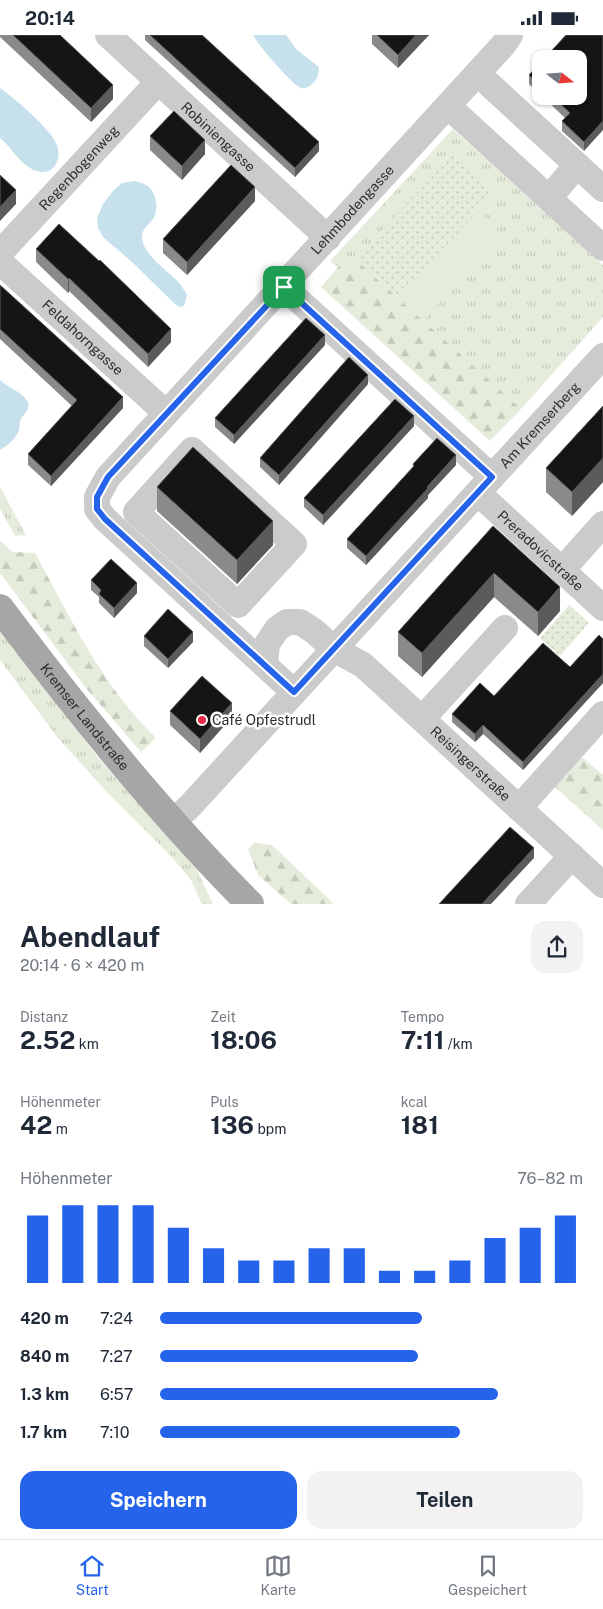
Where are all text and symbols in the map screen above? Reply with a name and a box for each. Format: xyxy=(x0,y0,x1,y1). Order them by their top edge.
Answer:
text: 20:14 xyxy=(25,7,75,29)
north arrow xyxy=(532,50,588,105)
map controls xyxy=(532,50,587,105)
street label: Robiniengasse xyxy=(178,99,259,175)
street label: Regenbogenweg xyxy=(36,122,122,213)
street label: Lehmbodengasse xyxy=(308,162,397,258)
pin xyxy=(263,266,305,308)
icon: arrive xyxy=(270,273,298,301)
street label: Feldahorngasse xyxy=(39,296,127,378)
street label: Am Kremserberg xyxy=(496,378,583,471)
street label: Preradovicstraße xyxy=(494,507,587,594)
street label: Kremser Landstraße xyxy=(37,660,133,774)
place label: Café Opfestrudl xyxy=(212,712,316,728)
marker: Café Opfestrudl xyxy=(196,714,208,726)
street label: Reisingerstraße xyxy=(427,723,514,804)
text: Abendlauf xyxy=(20,920,160,953)
button: share xyxy=(531,921,583,973)
text: 20:14 · 6 × 420 m xyxy=(20,956,144,975)
text: Distanz xyxy=(20,1009,68,1025)
text: Zeit xyxy=(210,1009,236,1025)
text: Tempo xyxy=(401,1009,444,1025)
text: 2.52 xyxy=(20,1025,75,1055)
text: 18:06 xyxy=(210,1025,277,1055)
text: 7:11 xyxy=(401,1025,444,1055)
text: km xyxy=(75,1036,99,1052)
text: /km xyxy=(444,1036,473,1052)
text: Höhenmeter xyxy=(20,1094,101,1110)
text: Puls xyxy=(210,1094,239,1110)
text: kcal xyxy=(401,1094,428,1110)
text: 42 xyxy=(20,1110,52,1140)
text: 136 xyxy=(210,1110,254,1140)
text: 181 xyxy=(401,1110,439,1140)
text: m xyxy=(52,1121,68,1137)
text: bpm xyxy=(254,1121,286,1137)
text: Höhenmeter xyxy=(20,1169,113,1188)
text: 76–82 m xyxy=(517,1169,583,1188)
text: 420 m xyxy=(20,1309,69,1328)
text: 7:24 xyxy=(100,1309,133,1328)
text: 840 m xyxy=(20,1347,69,1366)
text: 7:27 xyxy=(100,1347,133,1366)
text: 1.3 km xyxy=(20,1385,69,1404)
text: 6:57 xyxy=(100,1385,133,1404)
text: 1.7 km xyxy=(20,1423,67,1442)
text: 7:10 xyxy=(100,1423,130,1442)
button: Speichern xyxy=(20,1471,297,1529)
button: Teilen xyxy=(307,1471,583,1529)
tab: Start xyxy=(76,1552,109,1598)
tab: Karte xyxy=(261,1552,296,1598)
tab: Gespeichert xyxy=(448,1552,527,1598)

